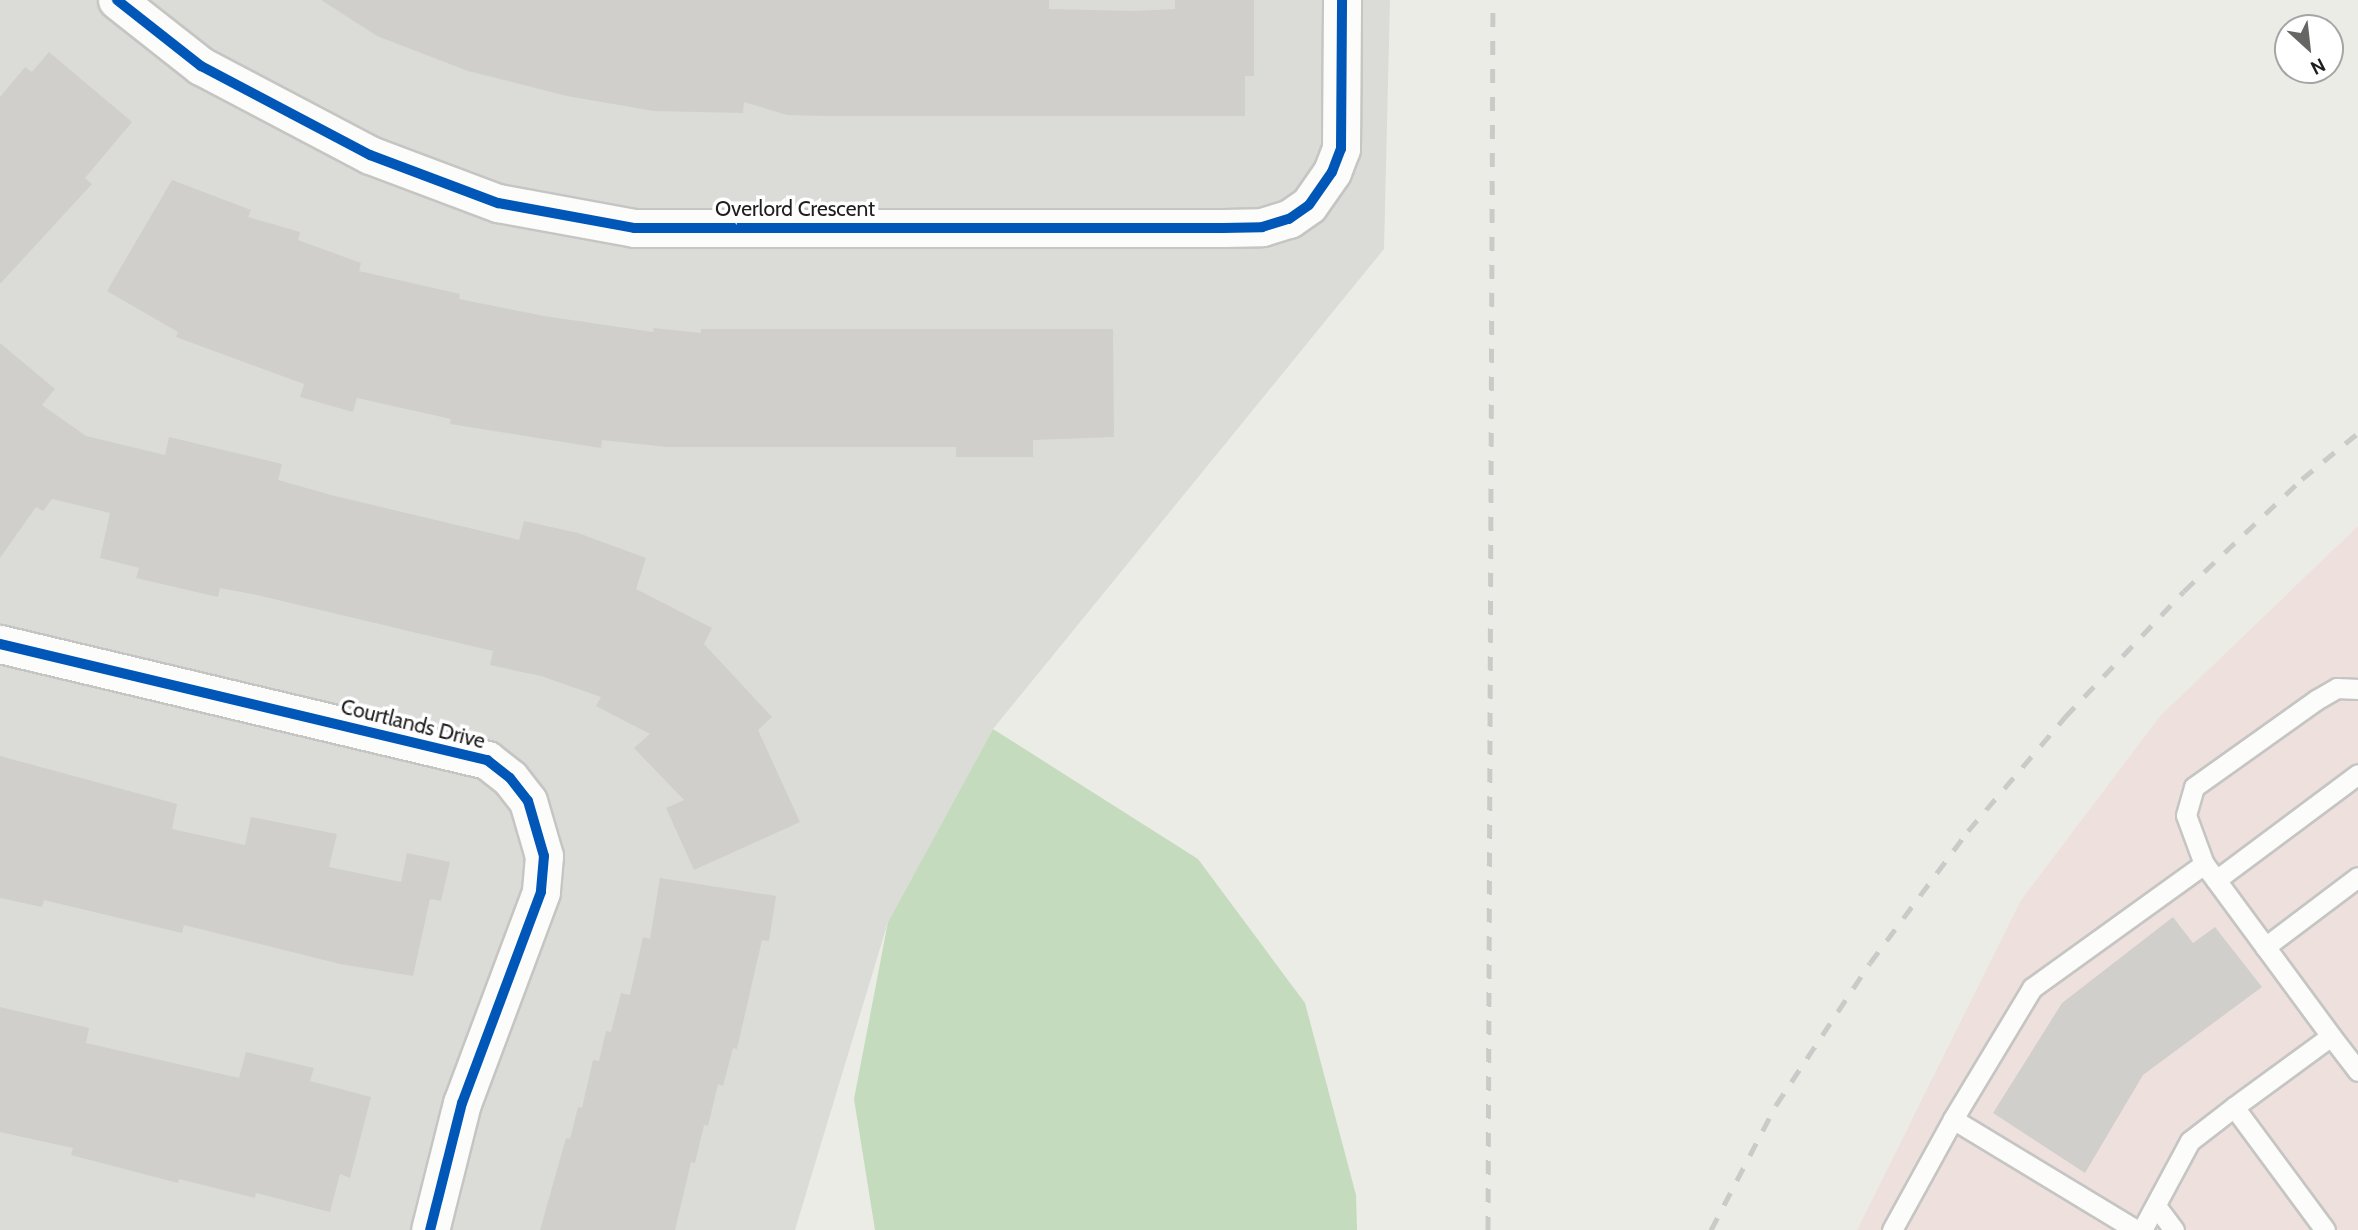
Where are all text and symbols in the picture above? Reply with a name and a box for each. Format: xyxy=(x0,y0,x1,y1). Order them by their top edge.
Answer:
north arrow xyxy=(2274,14,2344,84)
text: N xyxy=(2307,53,2329,80)
street label: Overlord Crescent xyxy=(715,196,875,222)
street label: Courtlands Drive xyxy=(338,694,488,754)

